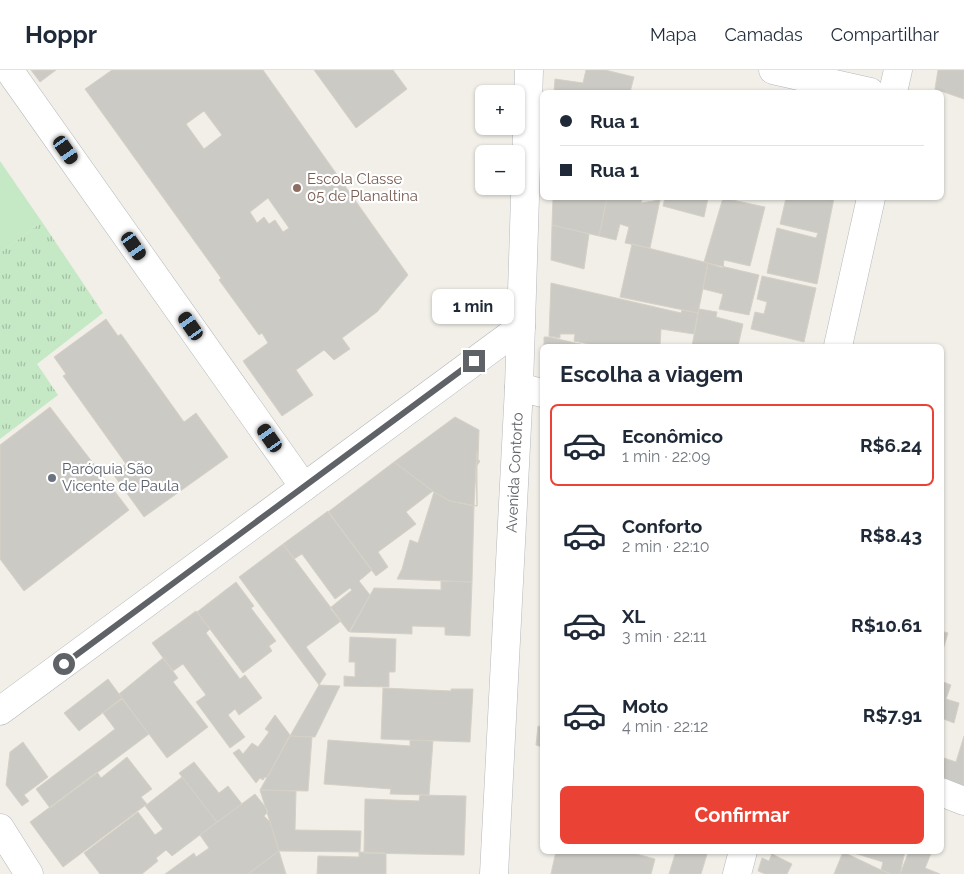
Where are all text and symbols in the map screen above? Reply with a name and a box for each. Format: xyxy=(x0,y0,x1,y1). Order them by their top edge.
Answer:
text: Hoppr xyxy=(25,20,97,49)
text: Mapa xyxy=(650,24,696,45)
text: Camadas xyxy=(724,24,803,45)
text: Compartilhar xyxy=(831,24,939,45)
map controls xyxy=(475,85,525,195)
button: + xyxy=(475,85,525,135)
text: Rua 1 xyxy=(590,110,639,132)
car xyxy=(51,133,80,167)
button: − xyxy=(475,145,525,195)
text: Rua 1 xyxy=(590,159,639,181)
place label: Escola Classe 05 de Planaltina xyxy=(307,170,418,205)
marker: Escola Classe 05 de Planaltina xyxy=(291,182,303,194)
car xyxy=(119,229,148,263)
callout: 1 min xyxy=(433,288,515,324)
text: 1 min xyxy=(453,297,493,316)
car xyxy=(176,309,205,343)
route end xyxy=(463,350,485,372)
text: Escolha a viagem xyxy=(560,361,743,387)
street label: Avenida Contorto xyxy=(503,412,527,533)
car xyxy=(255,421,284,455)
icon: car xyxy=(562,423,607,468)
text: Econômico xyxy=(622,425,723,447)
text: R$6.24 xyxy=(860,434,922,456)
text: 1 min · 22:09 xyxy=(622,447,710,466)
place label: Paróquia São Vicente de Paula xyxy=(62,460,179,495)
marker: Paróquia São Vicente de Paula xyxy=(46,472,58,484)
icon: car xyxy=(562,513,607,558)
text: Conforto xyxy=(622,515,702,537)
text: R$8.43 xyxy=(860,524,922,546)
text: 2 min · 22:10 xyxy=(622,537,709,556)
icon: car xyxy=(562,603,607,648)
text: XL xyxy=(622,605,645,627)
text: R$10.61 xyxy=(851,614,922,636)
text: 3 min · 22:11 xyxy=(622,627,707,646)
route start xyxy=(53,653,75,675)
icon: car xyxy=(562,693,607,738)
text: Moto xyxy=(622,695,668,717)
text: R$7.91 xyxy=(863,704,922,726)
text: 4 min · 22:12 xyxy=(622,717,708,736)
button: Confirmar xyxy=(560,786,924,844)

